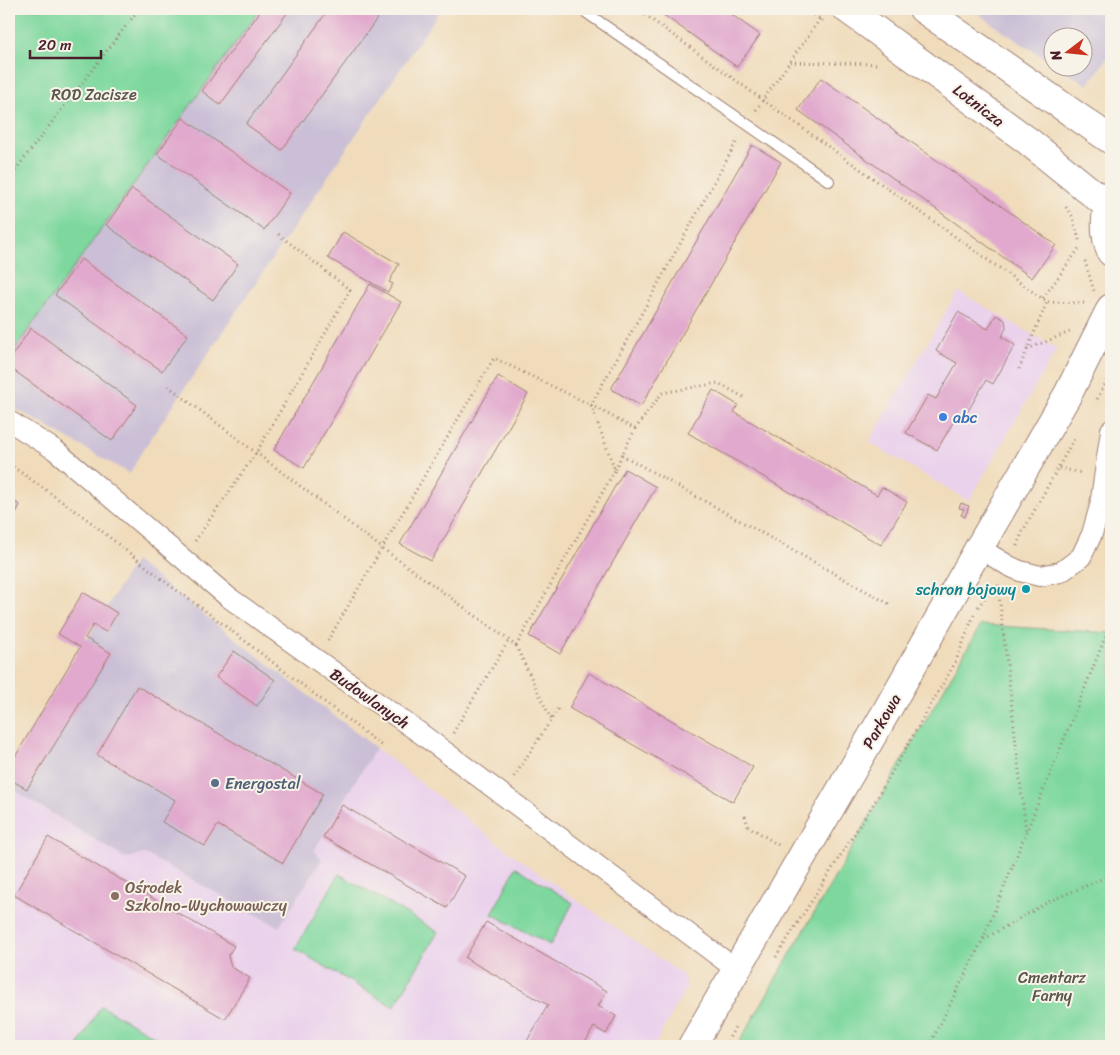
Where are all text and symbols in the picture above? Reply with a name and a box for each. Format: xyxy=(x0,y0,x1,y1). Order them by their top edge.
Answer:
scale bar xyxy=(30,28,101,60)
north arrow xyxy=(1042,28,1092,78)
text: 20 m xyxy=(38,32,72,58)
text: N xyxy=(1043,47,1070,65)
street label: Lotnicza xyxy=(946,76,1011,135)
park label: ROD Zacisze xyxy=(51,80,137,109)
place label: abc xyxy=(953,403,978,432)
marker: abc xyxy=(937,411,949,423)
place label: schron bojowy xyxy=(915,575,1017,604)
marker: schron bojowy xyxy=(1020,583,1032,595)
street label: Budowlanych xyxy=(324,660,416,737)
street label: Parkowa xyxy=(854,688,909,754)
place label: Energostal xyxy=(225,769,301,798)
marker: Energostal xyxy=(209,777,221,789)
place label: Ośrodek Szkolno-Wychowawczy xyxy=(125,873,288,920)
marker: Ośrodek Szkolno-Wychowawczy xyxy=(109,890,121,902)
park label: Cmentarz Farny xyxy=(1018,963,1086,1010)

